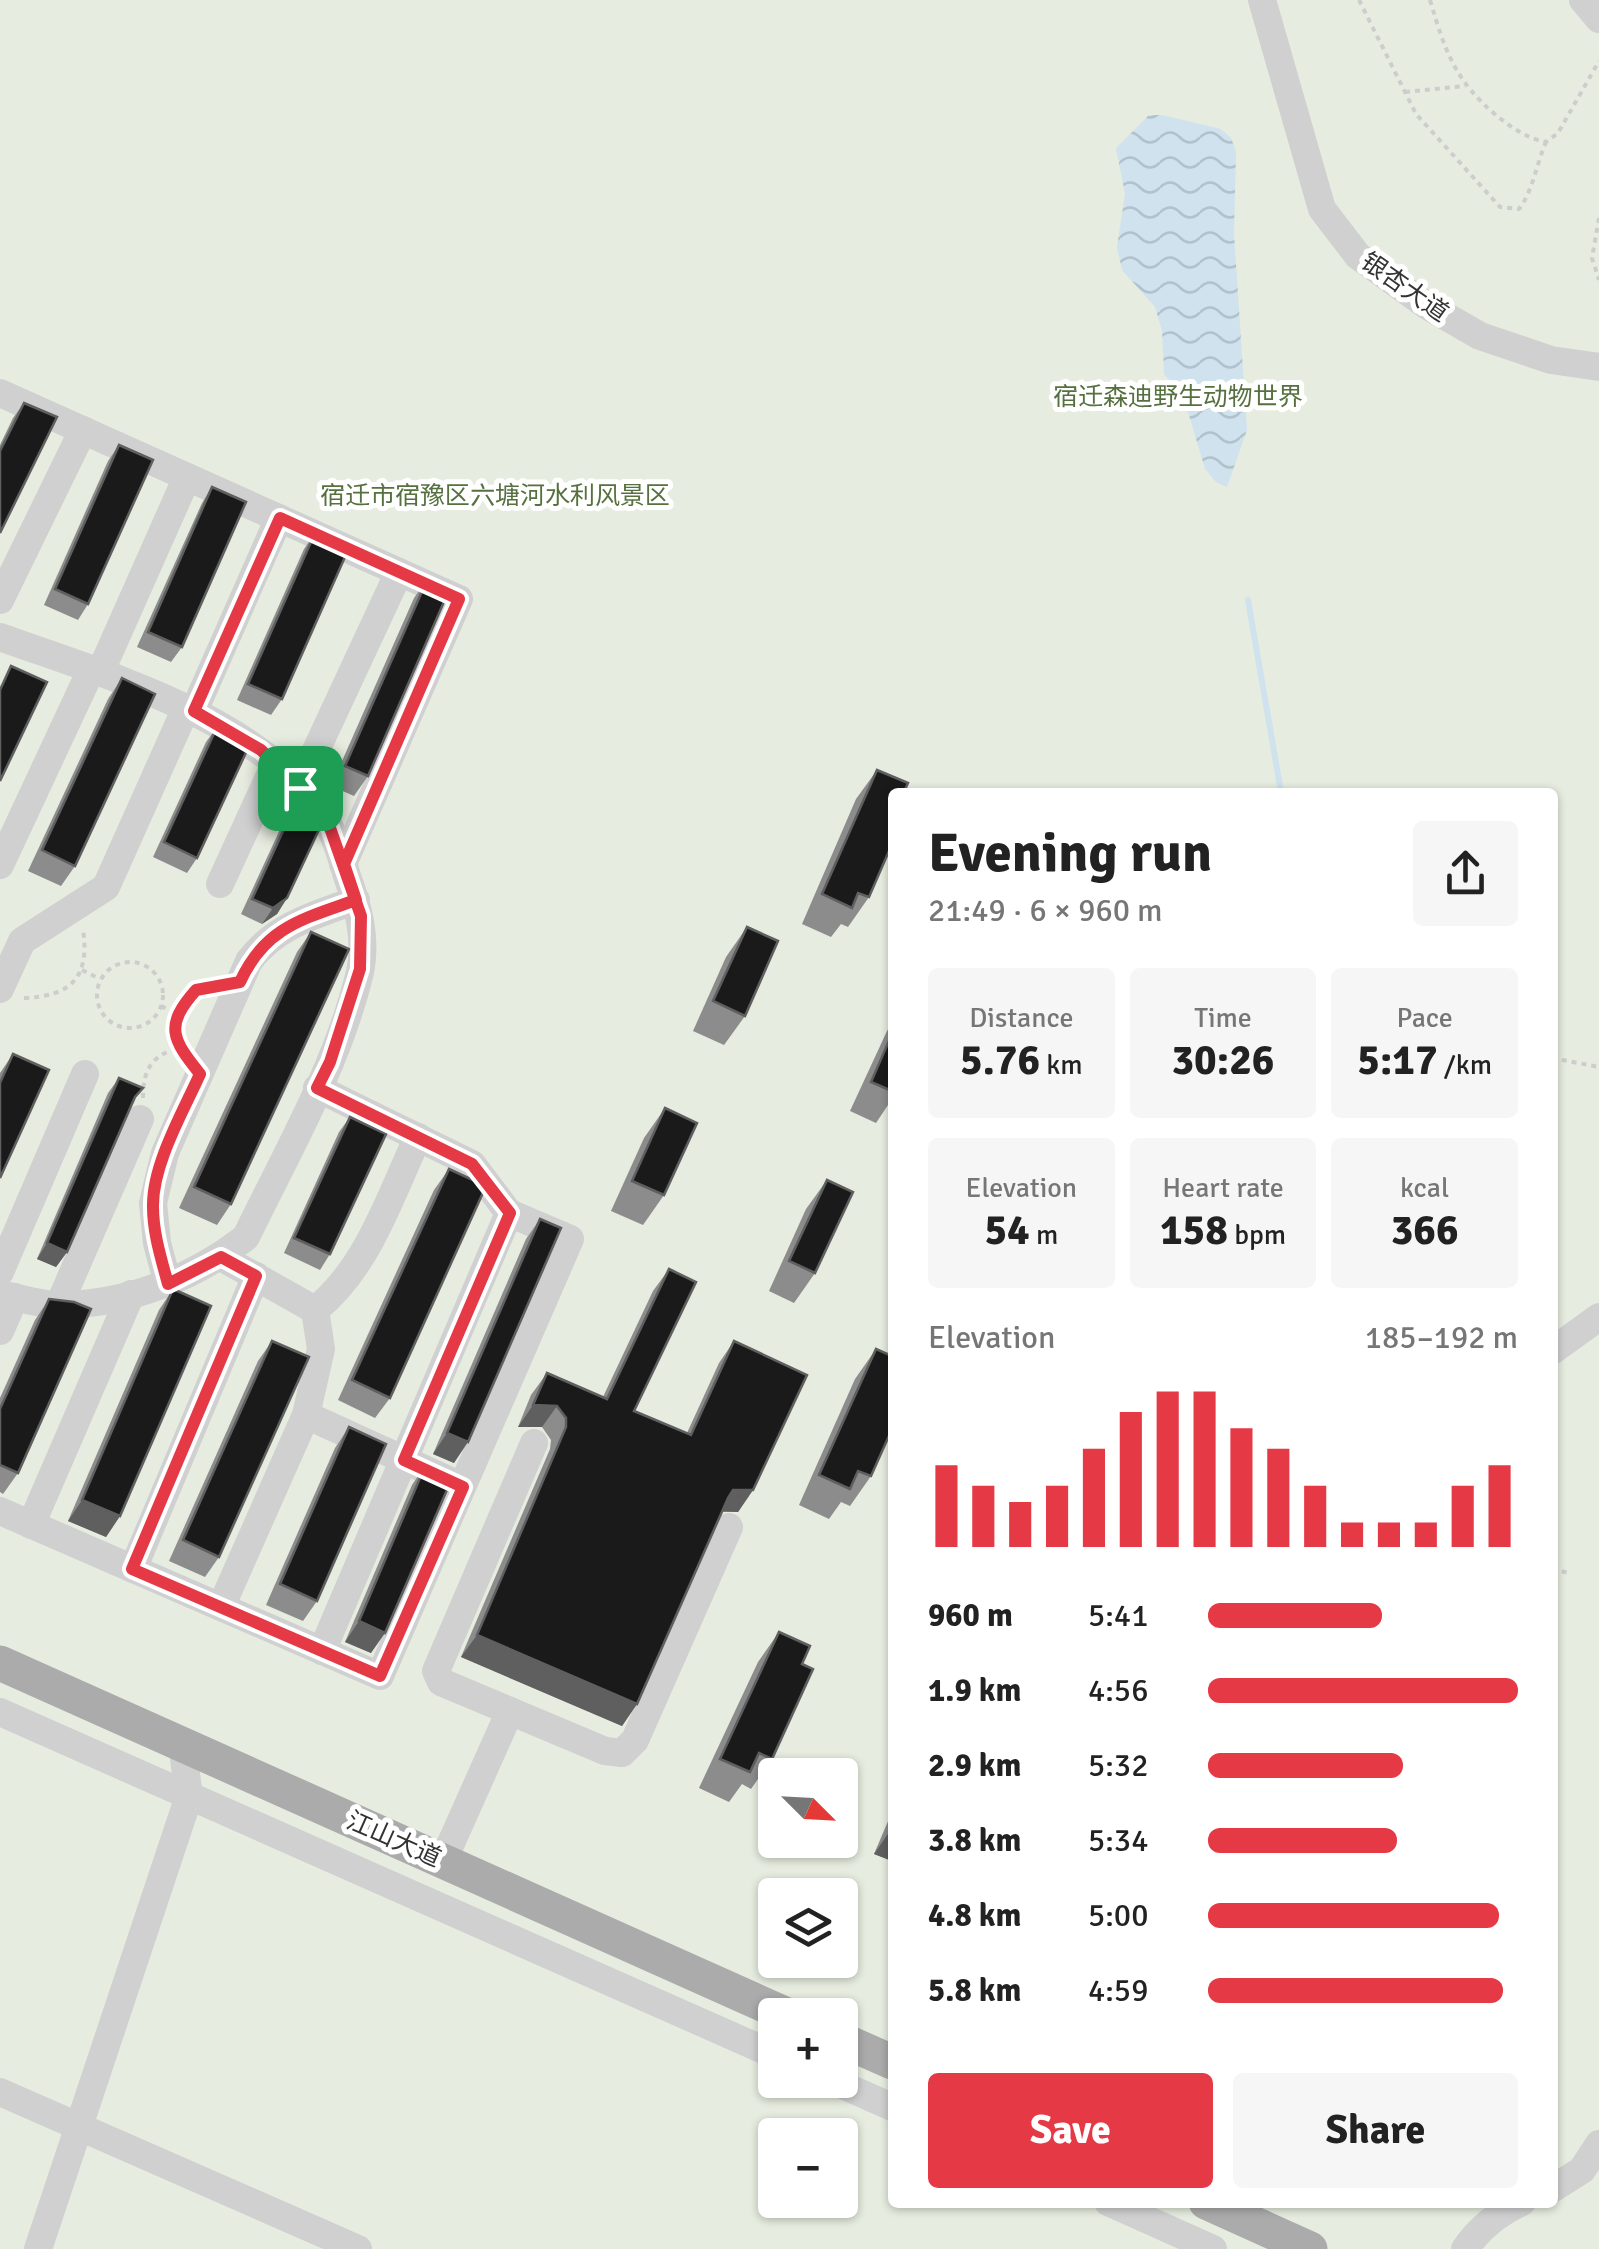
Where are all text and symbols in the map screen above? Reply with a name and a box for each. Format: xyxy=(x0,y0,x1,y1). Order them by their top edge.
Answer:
street label: 银杏大道 xyxy=(1355,246,1455,328)
park label: 宿迁森迪野生动物世界 xyxy=(1053,381,1303,412)
park label: 宿迁市宿豫区六塘河水利风景区 xyxy=(320,480,670,511)
pin xyxy=(258,746,343,831)
icon: arrive xyxy=(273,761,328,816)
text: Evening run xyxy=(928,819,1212,887)
button: share xyxy=(1413,821,1518,926)
text: 21:49 · 6 × 960 m xyxy=(928,891,1163,930)
text: Distance xyxy=(969,1001,1073,1035)
text: Time xyxy=(1194,1001,1252,1035)
text: Pace xyxy=(1396,1001,1453,1035)
text: 5.76 xyxy=(960,1035,1040,1086)
text: 30:26 xyxy=(1171,1035,1275,1086)
text: 5:17 xyxy=(1357,1035,1438,1086)
text: km xyxy=(1040,1048,1083,1082)
text: /km xyxy=(1438,1048,1492,1082)
text: Elevation xyxy=(966,1171,1077,1205)
text: Heart rate xyxy=(1162,1171,1284,1205)
text: kcal xyxy=(1400,1171,1449,1205)
text: 54 xyxy=(984,1205,1030,1256)
text: 158 xyxy=(1160,1205,1228,1256)
text: 366 xyxy=(1391,1205,1459,1256)
text: m xyxy=(1030,1218,1058,1252)
text: bpm xyxy=(1228,1218,1286,1252)
text: Elevation xyxy=(928,1318,1055,1357)
text: 185–192 m xyxy=(1365,1318,1518,1357)
text: 960 m xyxy=(928,1596,1013,1635)
text: 5:41 xyxy=(1088,1596,1148,1635)
text: 1.9 km xyxy=(928,1671,1021,1710)
text: 4:56 xyxy=(1088,1671,1148,1710)
text: 2.9 km xyxy=(928,1746,1021,1785)
text: 5:32 xyxy=(1088,1746,1148,1785)
north arrow xyxy=(758,1758,858,1858)
map controls xyxy=(758,1758,858,2218)
street label: 江山大道 xyxy=(342,1805,446,1873)
text: 3.8 km xyxy=(928,1821,1021,1860)
text: 5:34 xyxy=(1088,1821,1148,1860)
button: layers xyxy=(758,1878,858,1978)
text: 4.8 km xyxy=(928,1896,1021,1935)
text: 5:00 xyxy=(1088,1896,1148,1935)
text: 5.8 km xyxy=(928,1971,1021,2010)
text: 4:59 xyxy=(1088,1971,1148,2010)
button: + xyxy=(758,1998,858,2098)
button: Save xyxy=(928,2073,1213,2188)
button: Share xyxy=(1233,2073,1518,2188)
button: − xyxy=(758,2118,858,2218)

